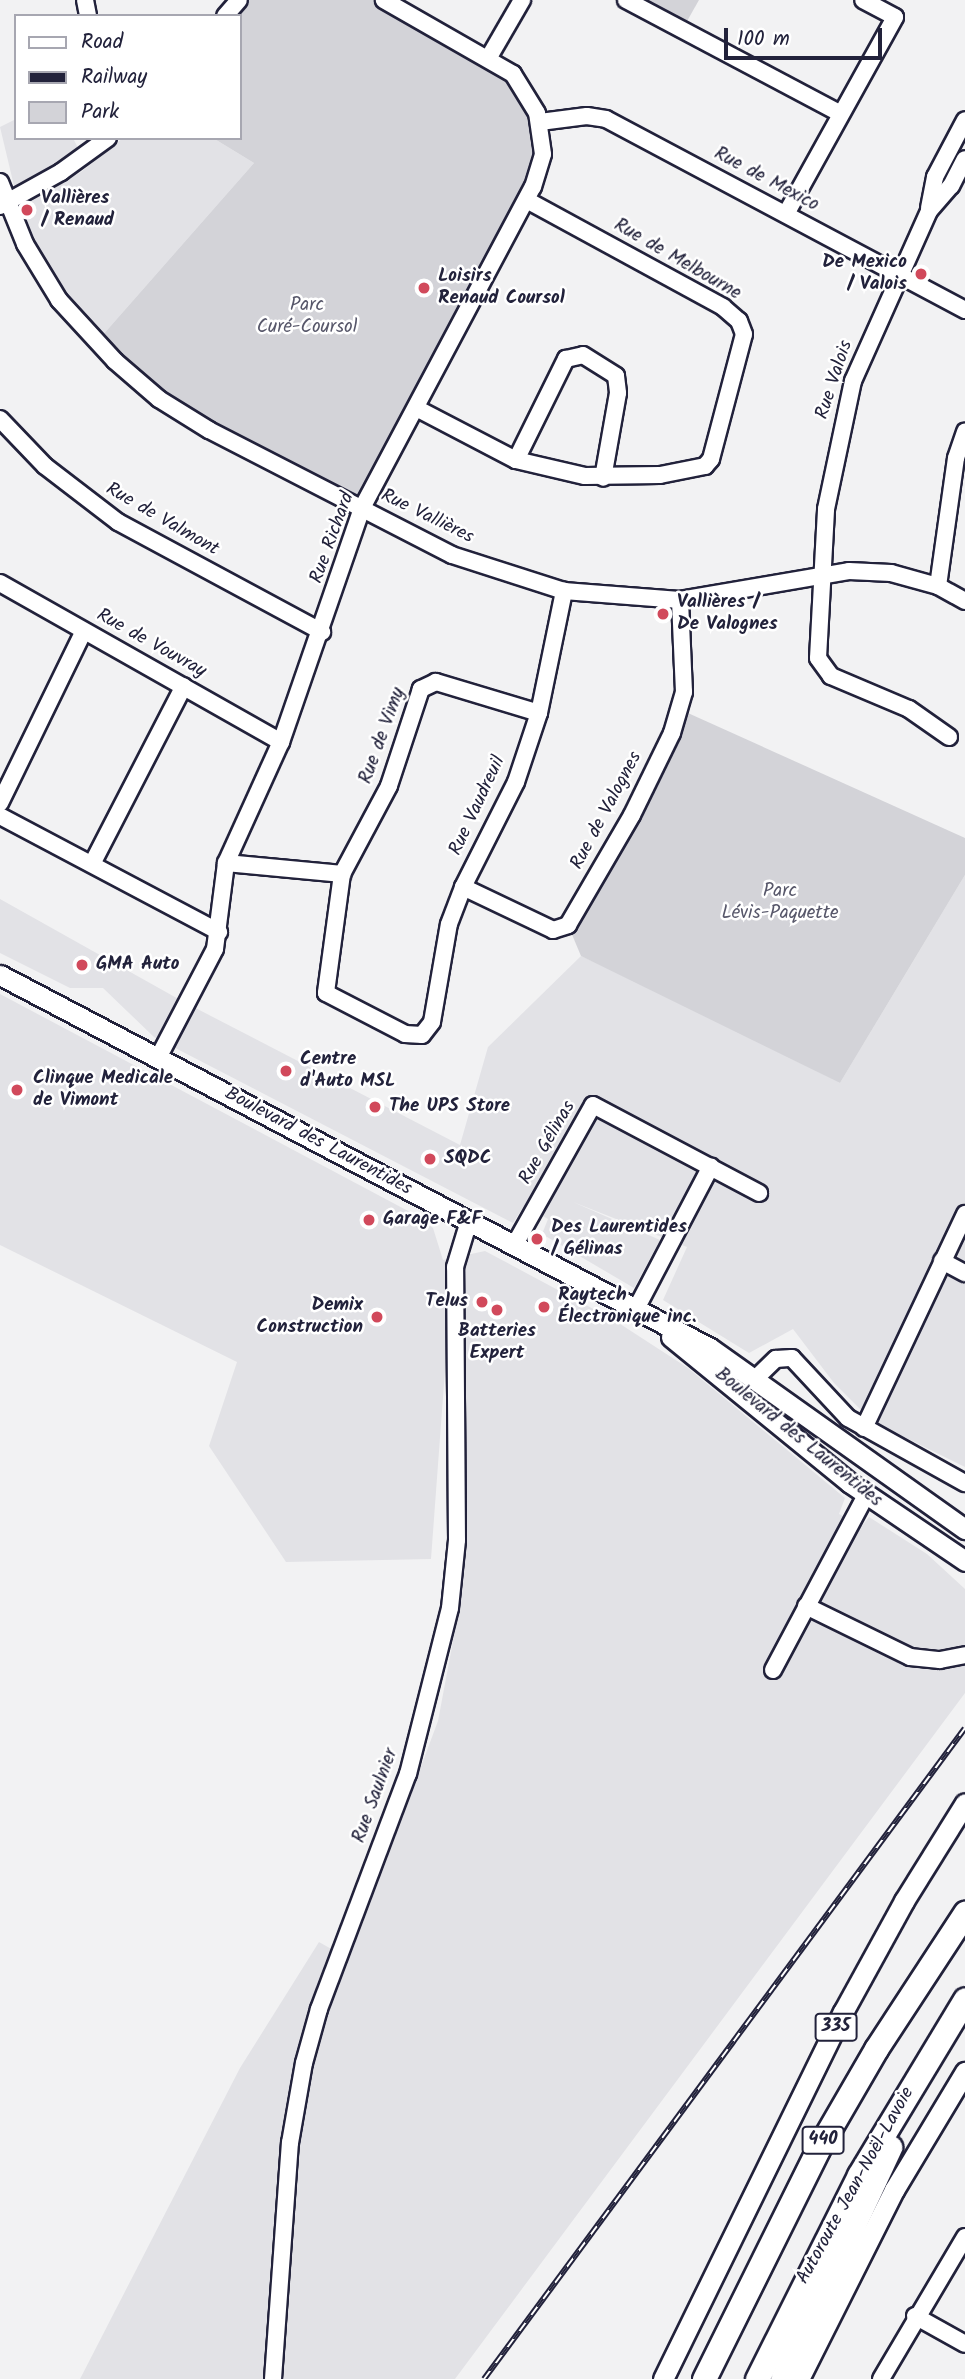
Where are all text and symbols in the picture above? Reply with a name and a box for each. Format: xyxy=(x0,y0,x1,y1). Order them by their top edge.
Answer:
legend xyxy=(14,14,242,140)
scale bar xyxy=(727,14,884,58)
text: 100 m xyxy=(737,23,790,56)
text: Road xyxy=(81,26,123,59)
text: Railway xyxy=(81,61,147,94)
text: Park xyxy=(81,96,119,129)
street label: Rue de Mexico xyxy=(710,143,822,217)
place label: Vallières / Renaud xyxy=(41,188,114,232)
marker: Vallières / Renaud xyxy=(19,202,35,218)
street label: Rue de Melbourne xyxy=(609,214,745,306)
place label: De Mexico / Valois xyxy=(822,252,907,296)
place label: Loisirs Renaud Coursol xyxy=(438,266,565,310)
marker: De Mexico / Valois xyxy=(913,266,929,282)
marker: Loisirs Renaud Coursol xyxy=(416,280,432,296)
park label: Parc Curé-Coursol xyxy=(257,295,357,339)
street label: Rue Valois xyxy=(812,338,858,422)
street label: Rue de Valmont xyxy=(101,478,223,562)
street label: Rue Vallières xyxy=(377,485,477,549)
street label: Rue Richard xyxy=(306,489,360,587)
place label: Vallières / De Valognes xyxy=(677,592,778,636)
street label: Rue de Vouvray xyxy=(92,604,210,684)
marker: Vallières / De Valognes xyxy=(655,606,671,622)
street label: Rue de Vimy xyxy=(355,685,411,787)
street label: Rue de Valognes xyxy=(566,748,648,874)
street label: Rue Vaudreuil xyxy=(445,753,511,859)
park label: Parc Lévis-Paquette xyxy=(721,881,839,925)
place label: GMA Auto xyxy=(96,954,179,976)
marker: GMA Auto xyxy=(74,957,90,973)
place label: Centre d'Auto MSL xyxy=(300,1049,395,1093)
marker: Centre d'Auto MSL xyxy=(278,1063,294,1079)
place label: Clinque Medicale de Vimont xyxy=(33,1068,173,1112)
marker: Clinque Medicale de Vimont xyxy=(7,1080,27,1100)
street label: Boulevard des Laurentides xyxy=(221,1083,415,1201)
place label: The UPS Store xyxy=(389,1096,510,1118)
street label: Rue Gélinas xyxy=(515,1097,581,1189)
marker: The UPS Store xyxy=(367,1099,383,1115)
place label: SQDC xyxy=(444,1148,491,1170)
marker: SQDC xyxy=(422,1151,438,1167)
place label: Garage F&F xyxy=(383,1209,482,1231)
marker: Garage F&F xyxy=(361,1212,377,1228)
place label: Des Laurentides / Gélinas xyxy=(551,1217,687,1261)
marker: Des Laurentides / Gélinas xyxy=(529,1231,545,1247)
place label: Raytech Électronique inc. xyxy=(558,1285,697,1329)
place label: Telus xyxy=(425,1291,468,1313)
marker: Telus xyxy=(474,1294,490,1310)
place label: Demix Construction xyxy=(257,1295,363,1339)
marker: Raytech Électronique inc. xyxy=(536,1299,552,1315)
marker: Batteries Expert xyxy=(489,1302,505,1318)
marker: Demix Construction xyxy=(369,1309,385,1325)
place label: Batteries Expert xyxy=(458,1321,536,1365)
street label: Boulevard des Laurentides xyxy=(710,1364,886,1512)
street label: Rue Saulnier xyxy=(348,1746,404,1846)
road number: 335 xyxy=(813,2012,859,2041)
street label: Autoroute Jean-Noël-Lavoie xyxy=(792,2084,920,2288)
road number: 440 xyxy=(800,2126,846,2154)

